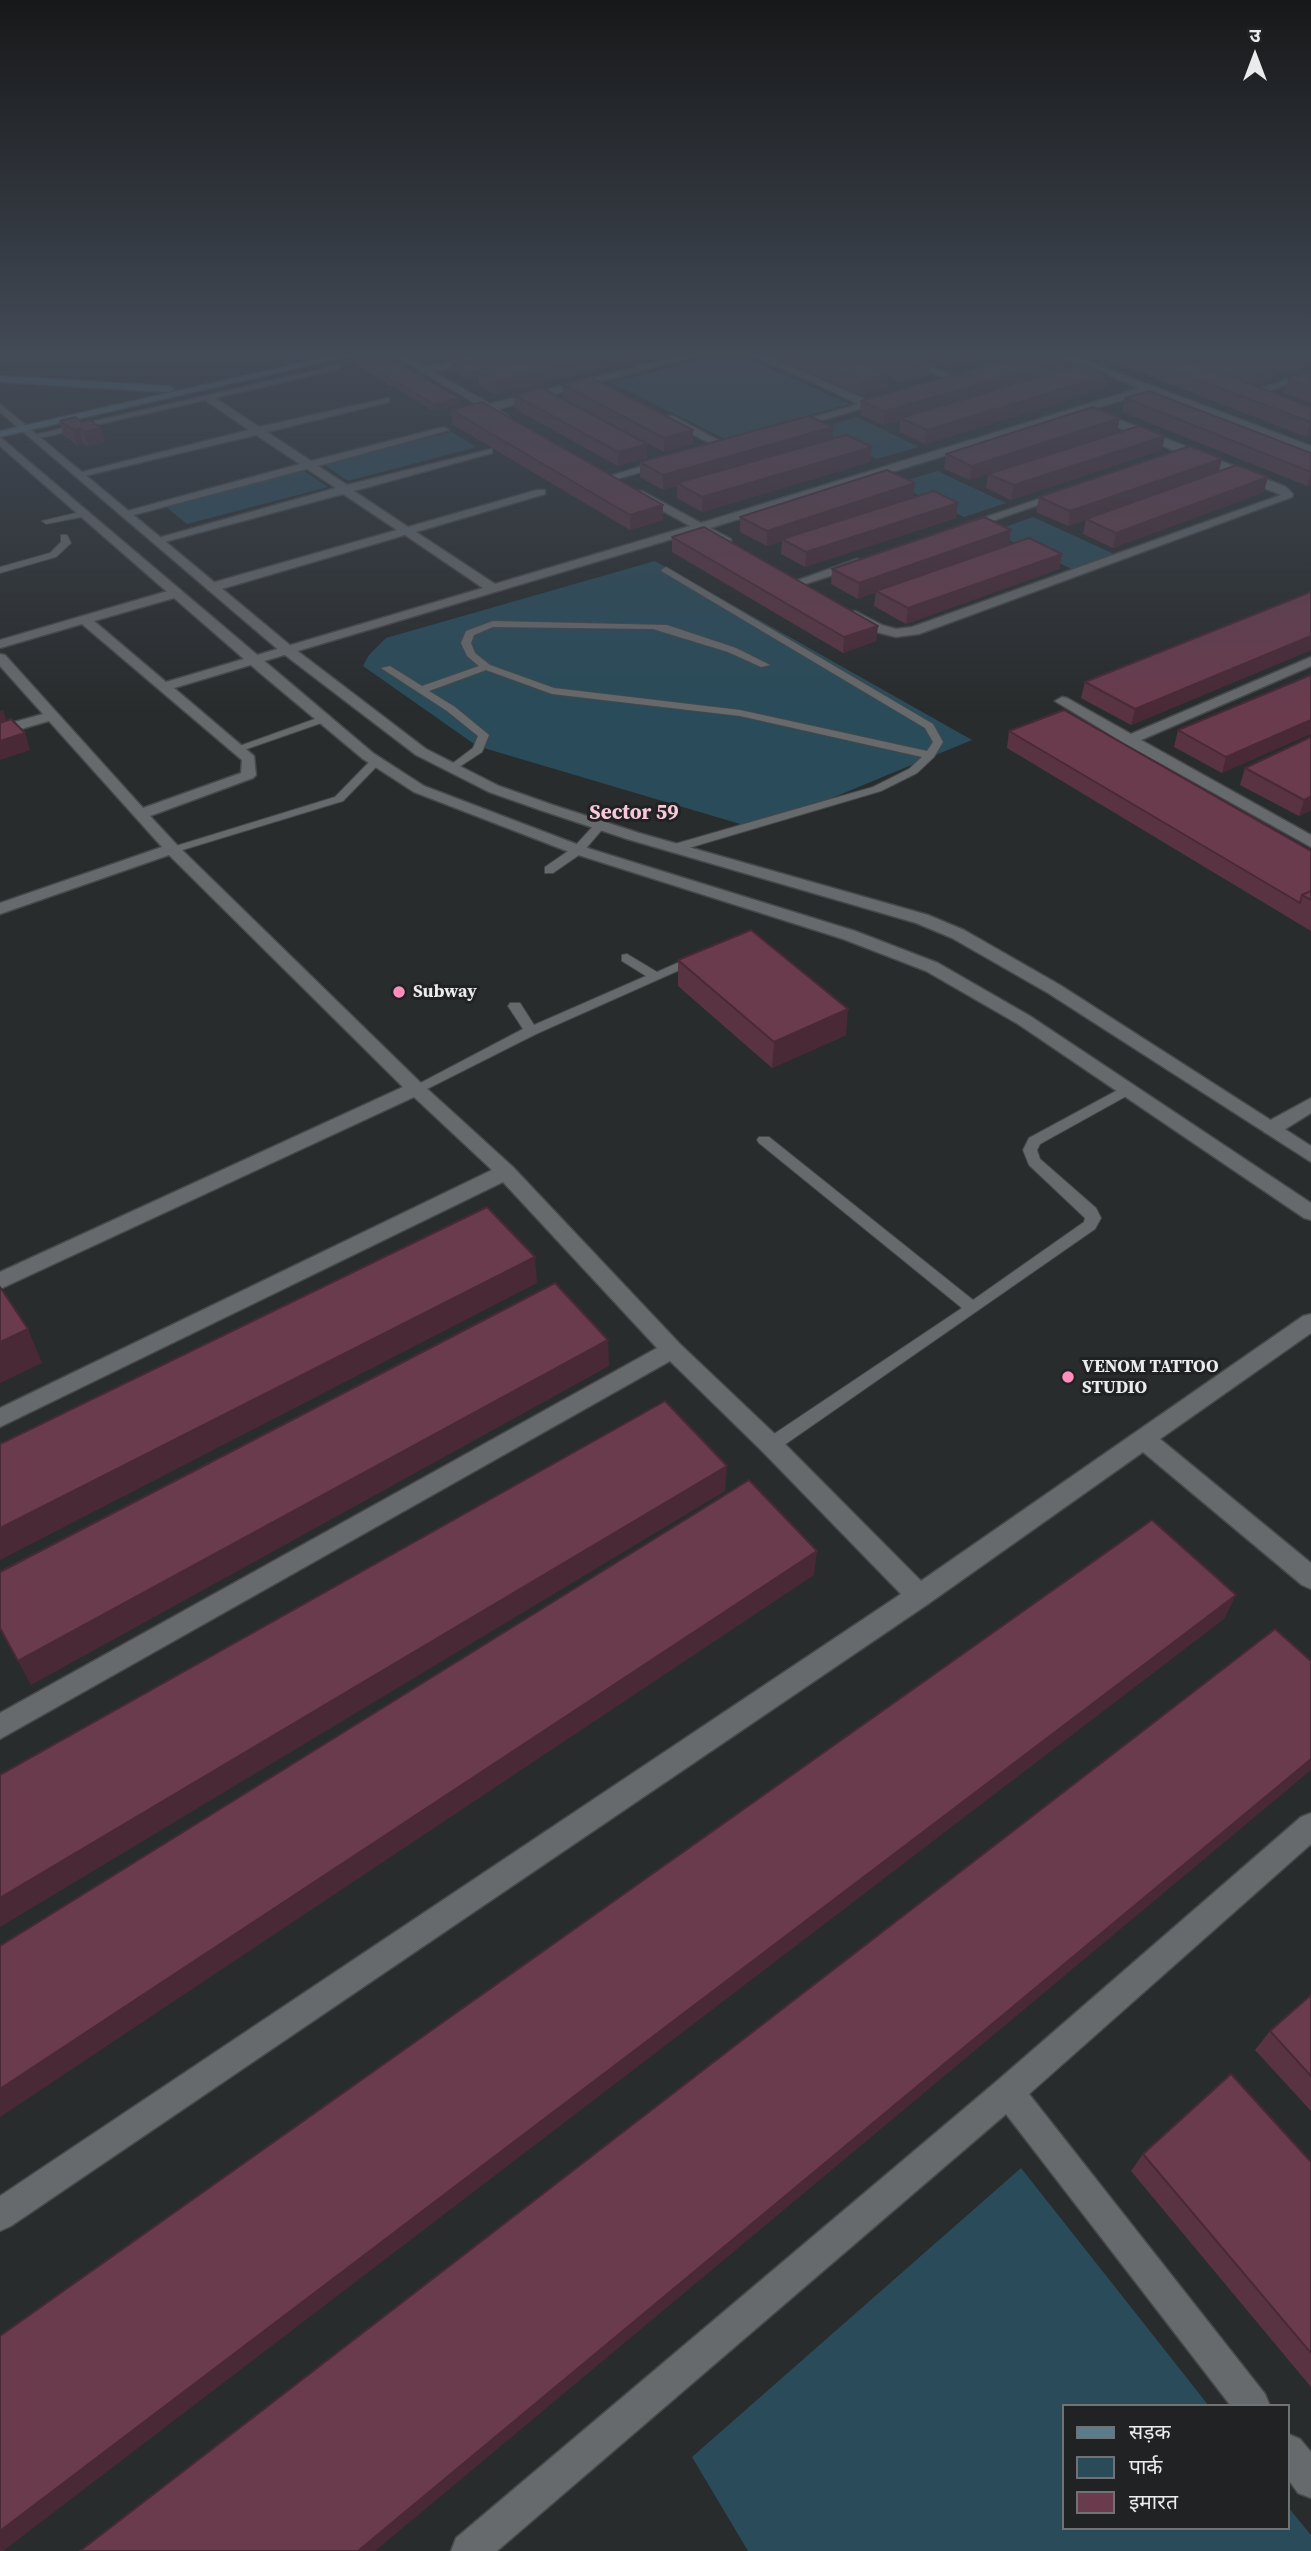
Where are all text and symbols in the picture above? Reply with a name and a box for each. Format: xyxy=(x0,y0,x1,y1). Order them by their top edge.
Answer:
north arrow xyxy=(1220,21,1290,91)
text: उ xyxy=(1249,22,1261,48)
district label: Sector 59 xyxy=(589,801,679,827)
place label: Subway xyxy=(413,981,477,1003)
marker: Subway xyxy=(391,984,407,1000)
place label: VENOM TATTOO STUDIO xyxy=(1082,1356,1219,1398)
marker: VENOM TATTOO STUDIO xyxy=(1060,1369,1076,1385)
legend xyxy=(1062,2404,1290,2530)
text: सड़क xyxy=(1129,2417,1171,2446)
text: पार्क xyxy=(1129,2452,1163,2481)
text: इमारत xyxy=(1129,2487,1178,2516)

